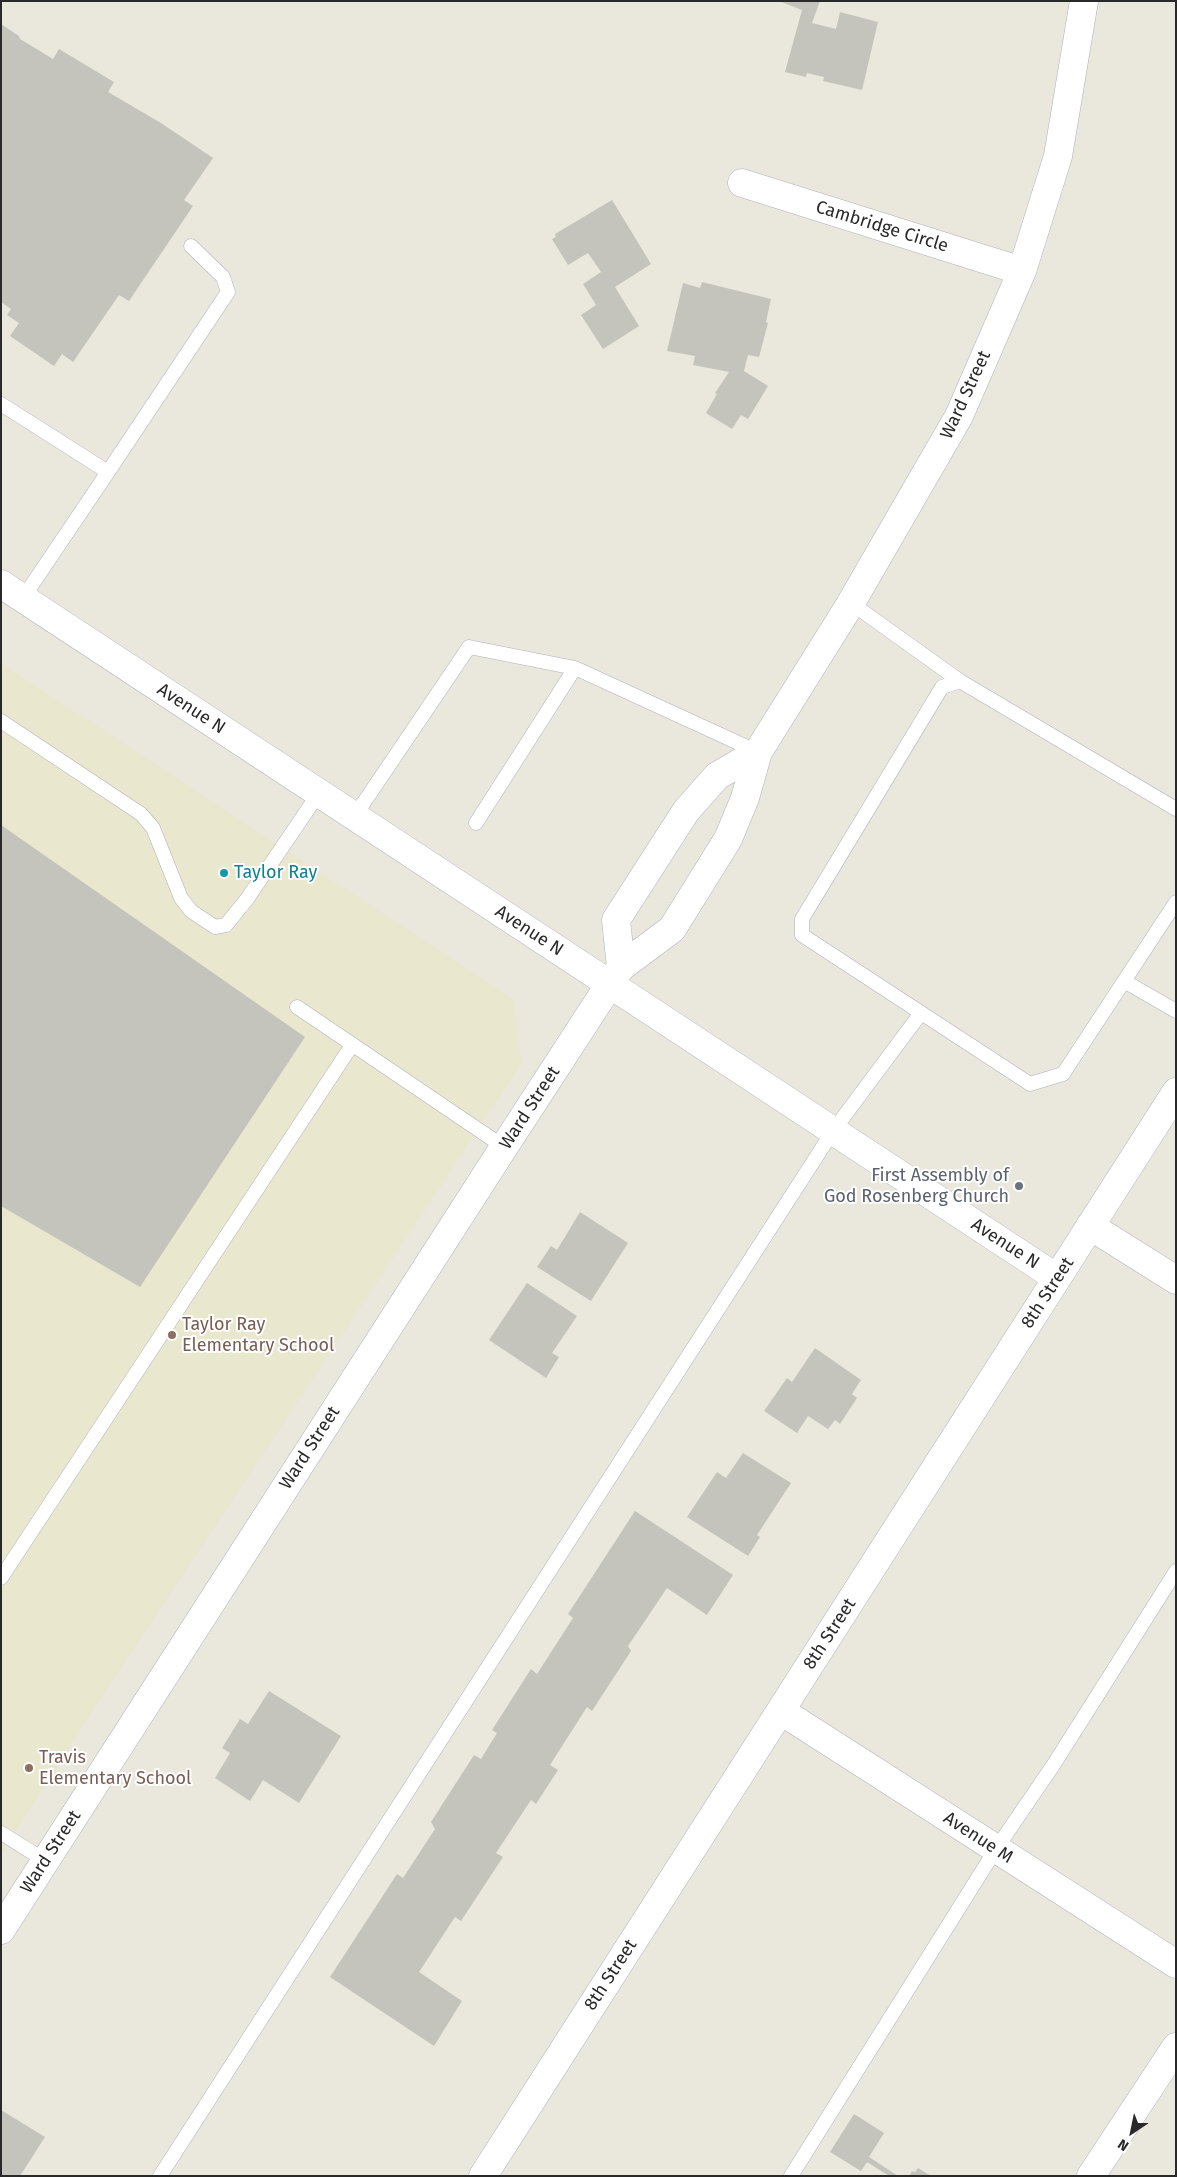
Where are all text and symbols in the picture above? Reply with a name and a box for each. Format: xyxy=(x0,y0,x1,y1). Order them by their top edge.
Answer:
street label: Cambridge Circle xyxy=(813,197,951,257)
street label: Ward Street xyxy=(936,347,996,443)
street label: Avenue N xyxy=(153,679,229,739)
place label: Taylor Ray xyxy=(234,862,317,884)
marker: Taylor Ray xyxy=(218,867,230,879)
street label: Avenue N xyxy=(491,901,567,961)
street label: Ward Street xyxy=(495,1062,565,1154)
place label: First Assembly of God Rosenberg Church xyxy=(824,1165,1009,1208)
marker: First Assembly of God Rosenberg Church xyxy=(1013,1180,1025,1192)
street label: Avenue N xyxy=(967,1214,1043,1274)
street label: 8th Street xyxy=(1017,1253,1079,1333)
place label: Taylor Ray Elementary School xyxy=(182,1314,334,1356)
marker: Taylor Ray Elementary School xyxy=(166,1329,178,1341)
street label: Ward Street xyxy=(275,1402,345,1494)
street label: 8th Street xyxy=(799,1594,861,1674)
place label: Travis Elementary School xyxy=(39,1747,191,1790)
marker: Travis Elementary School xyxy=(23,1762,35,1774)
street label: Ward Street xyxy=(16,1806,86,1898)
street label: Avenue M xyxy=(939,1808,1017,1868)
street label: 8th Street xyxy=(580,1935,642,2015)
north arrow xyxy=(1107,2107,1157,2157)
text: N xyxy=(1115,2135,1132,2155)

